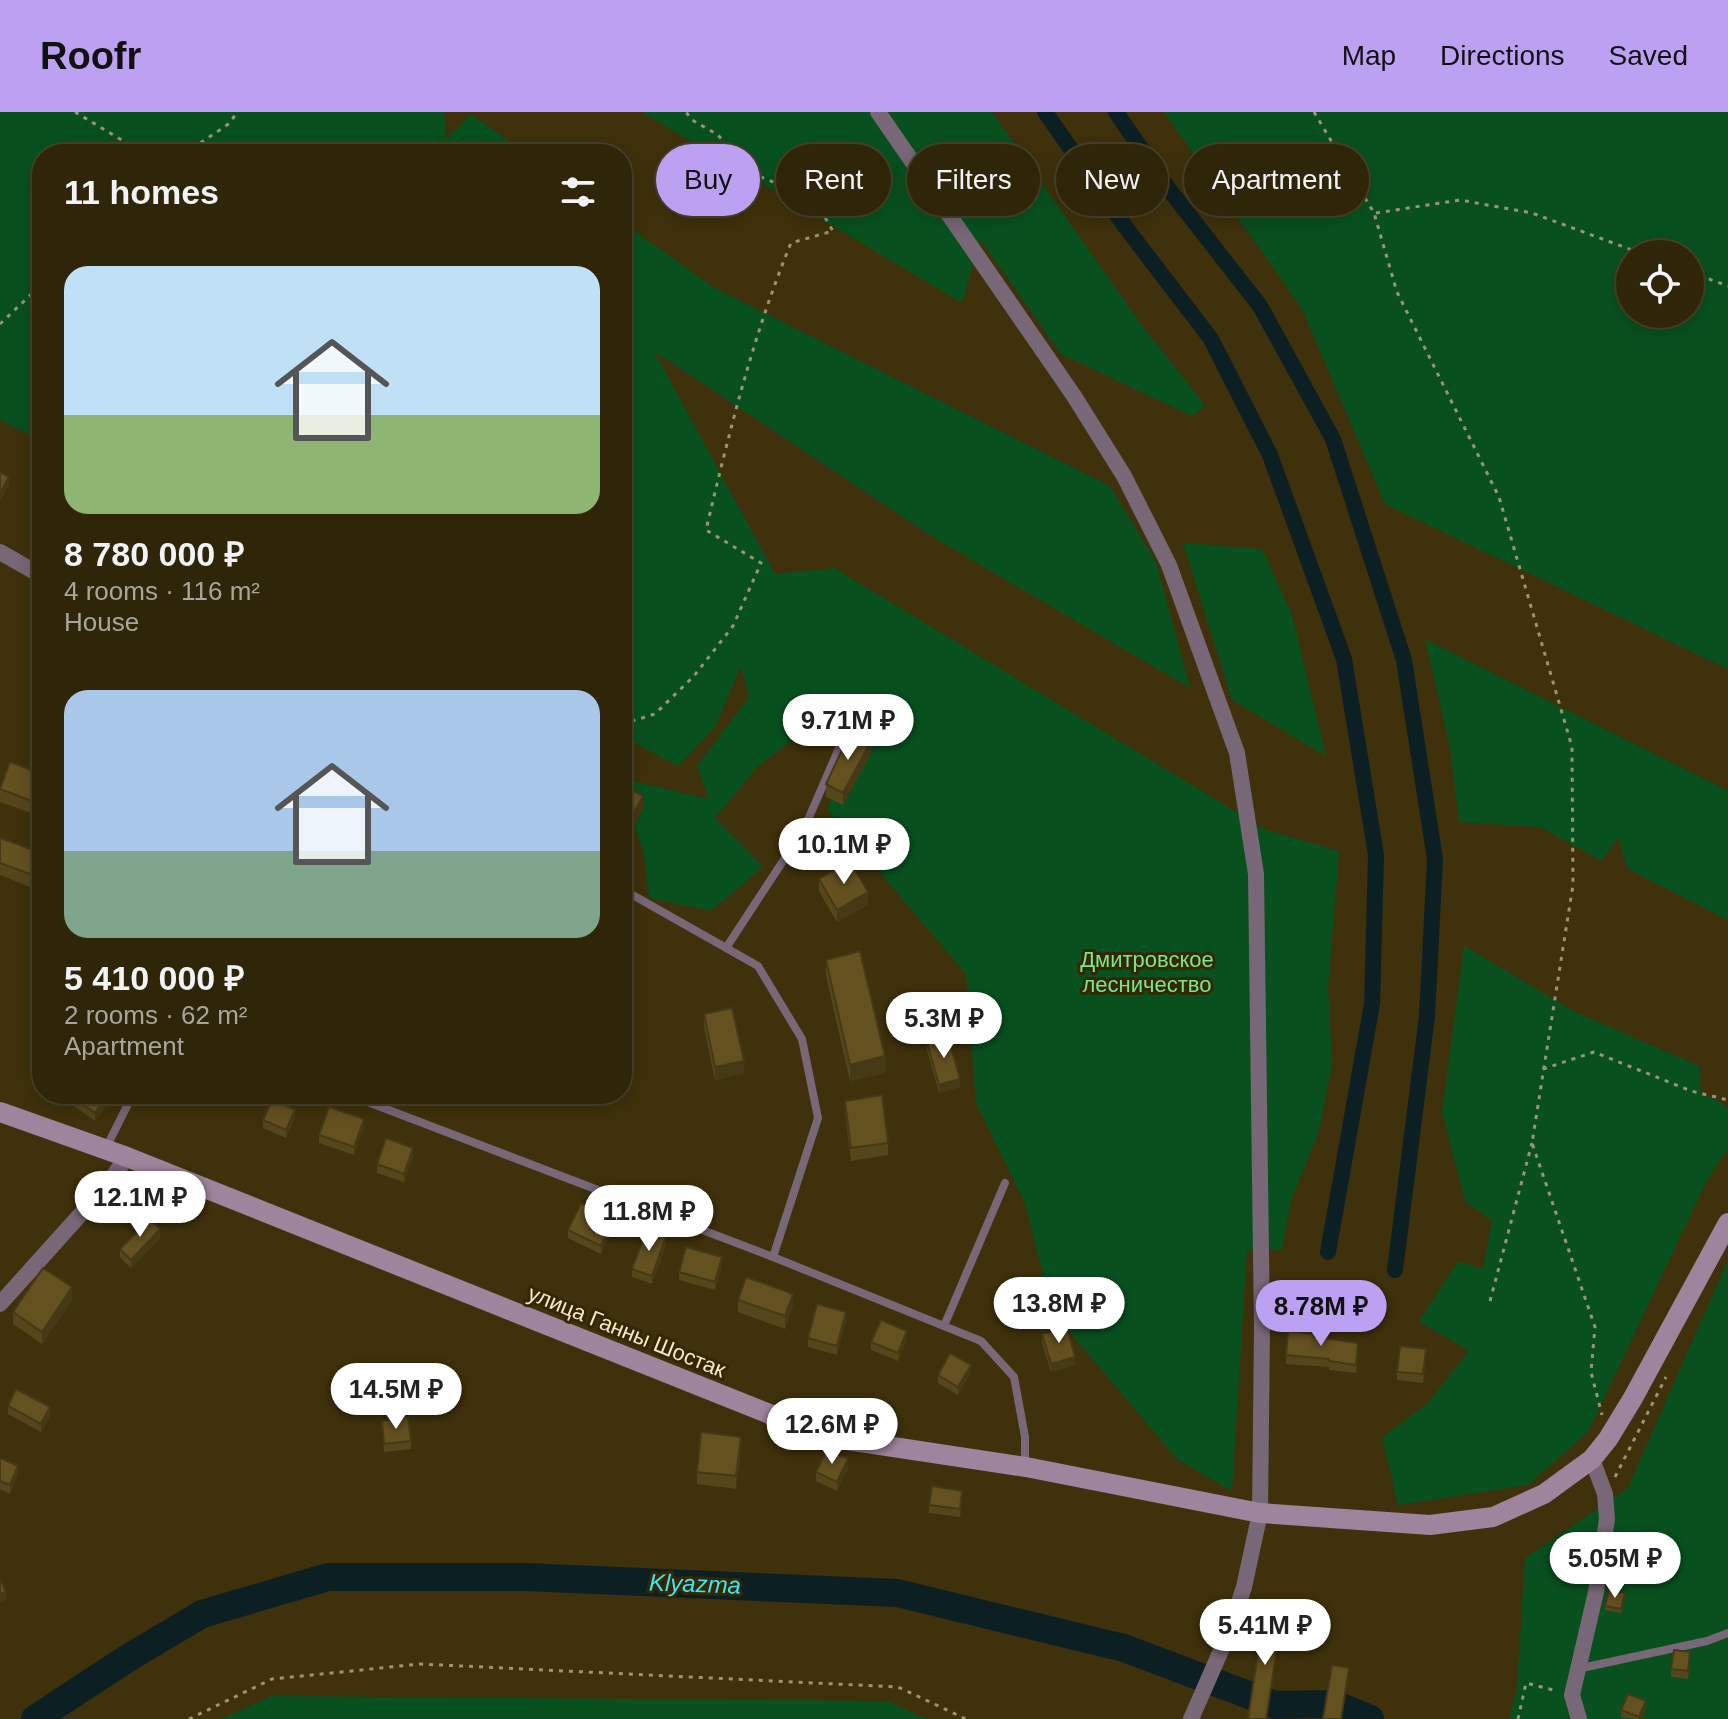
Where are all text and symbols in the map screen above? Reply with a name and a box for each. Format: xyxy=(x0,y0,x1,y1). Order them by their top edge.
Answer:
text: Roofr xyxy=(40,35,141,77)
text: Map xyxy=(1342,40,1396,71)
text: Directions xyxy=(1440,40,1565,71)
text: Saved xyxy=(1609,40,1688,71)
chip: Buy xyxy=(656,144,760,216)
chip: Rent xyxy=(776,144,891,216)
chip: Filters xyxy=(907,144,1040,216)
chip: New xyxy=(1056,144,1168,216)
chip: Apartment xyxy=(1184,144,1369,216)
icon: filters xyxy=(556,170,600,214)
text: 11 homes xyxy=(64,173,219,211)
map controls xyxy=(1616,240,1704,328)
button: locate xyxy=(1616,240,1704,328)
icon: home xyxy=(260,318,404,462)
text: 8 780 000 ₽ xyxy=(64,535,245,573)
text: 4 rooms · 116 m² xyxy=(64,576,260,606)
text: House xyxy=(64,607,139,637)
pin: 9.71M ₽ xyxy=(774,694,922,762)
text: 9.71M ₽ xyxy=(801,705,895,735)
icon: home xyxy=(260,742,404,886)
pin: 10.1M ₽ xyxy=(770,818,918,886)
text: 10.1M ₽ xyxy=(797,829,891,859)
park label: Дмитровское лесничество xyxy=(1080,947,1214,997)
text: 5 410 000 ₽ xyxy=(64,959,245,997)
pin: 5.3M ₽ xyxy=(879,992,1009,1060)
text: 2 rooms · 62 m² xyxy=(64,1000,248,1030)
text: 5.3M ₽ xyxy=(904,1003,984,1033)
text: Apartment xyxy=(64,1031,184,1061)
pin: 12.1M ₽ xyxy=(66,1171,214,1239)
text: 12.1M ₽ xyxy=(93,1182,187,1212)
pin: 11.8M ₽ xyxy=(575,1185,723,1253)
text: 11.8M ₽ xyxy=(602,1196,696,1226)
pin: 13.8M ₽ xyxy=(985,1277,1133,1345)
street label: улица Ганны Шостак xyxy=(524,1280,730,1383)
pin: 8.78M ₽ xyxy=(1247,1280,1395,1348)
text: 13.8M ₽ xyxy=(1012,1288,1106,1318)
text: 8.78M ₽ xyxy=(1274,1291,1368,1321)
pin: 14.5M ₽ xyxy=(322,1363,470,1431)
text: 14.5M ₽ xyxy=(349,1374,443,1404)
pin: 12.6M ₽ xyxy=(758,1398,906,1466)
text: 12.6M ₽ xyxy=(785,1409,879,1439)
pin: 5.05M ₽ xyxy=(1541,1532,1689,1600)
text: 5.05M ₽ xyxy=(1568,1543,1662,1573)
water label: Klyazma xyxy=(649,1568,741,1599)
pin: 5.41M ₽ xyxy=(1191,1599,1339,1667)
text: 5.41M ₽ xyxy=(1218,1610,1312,1640)

